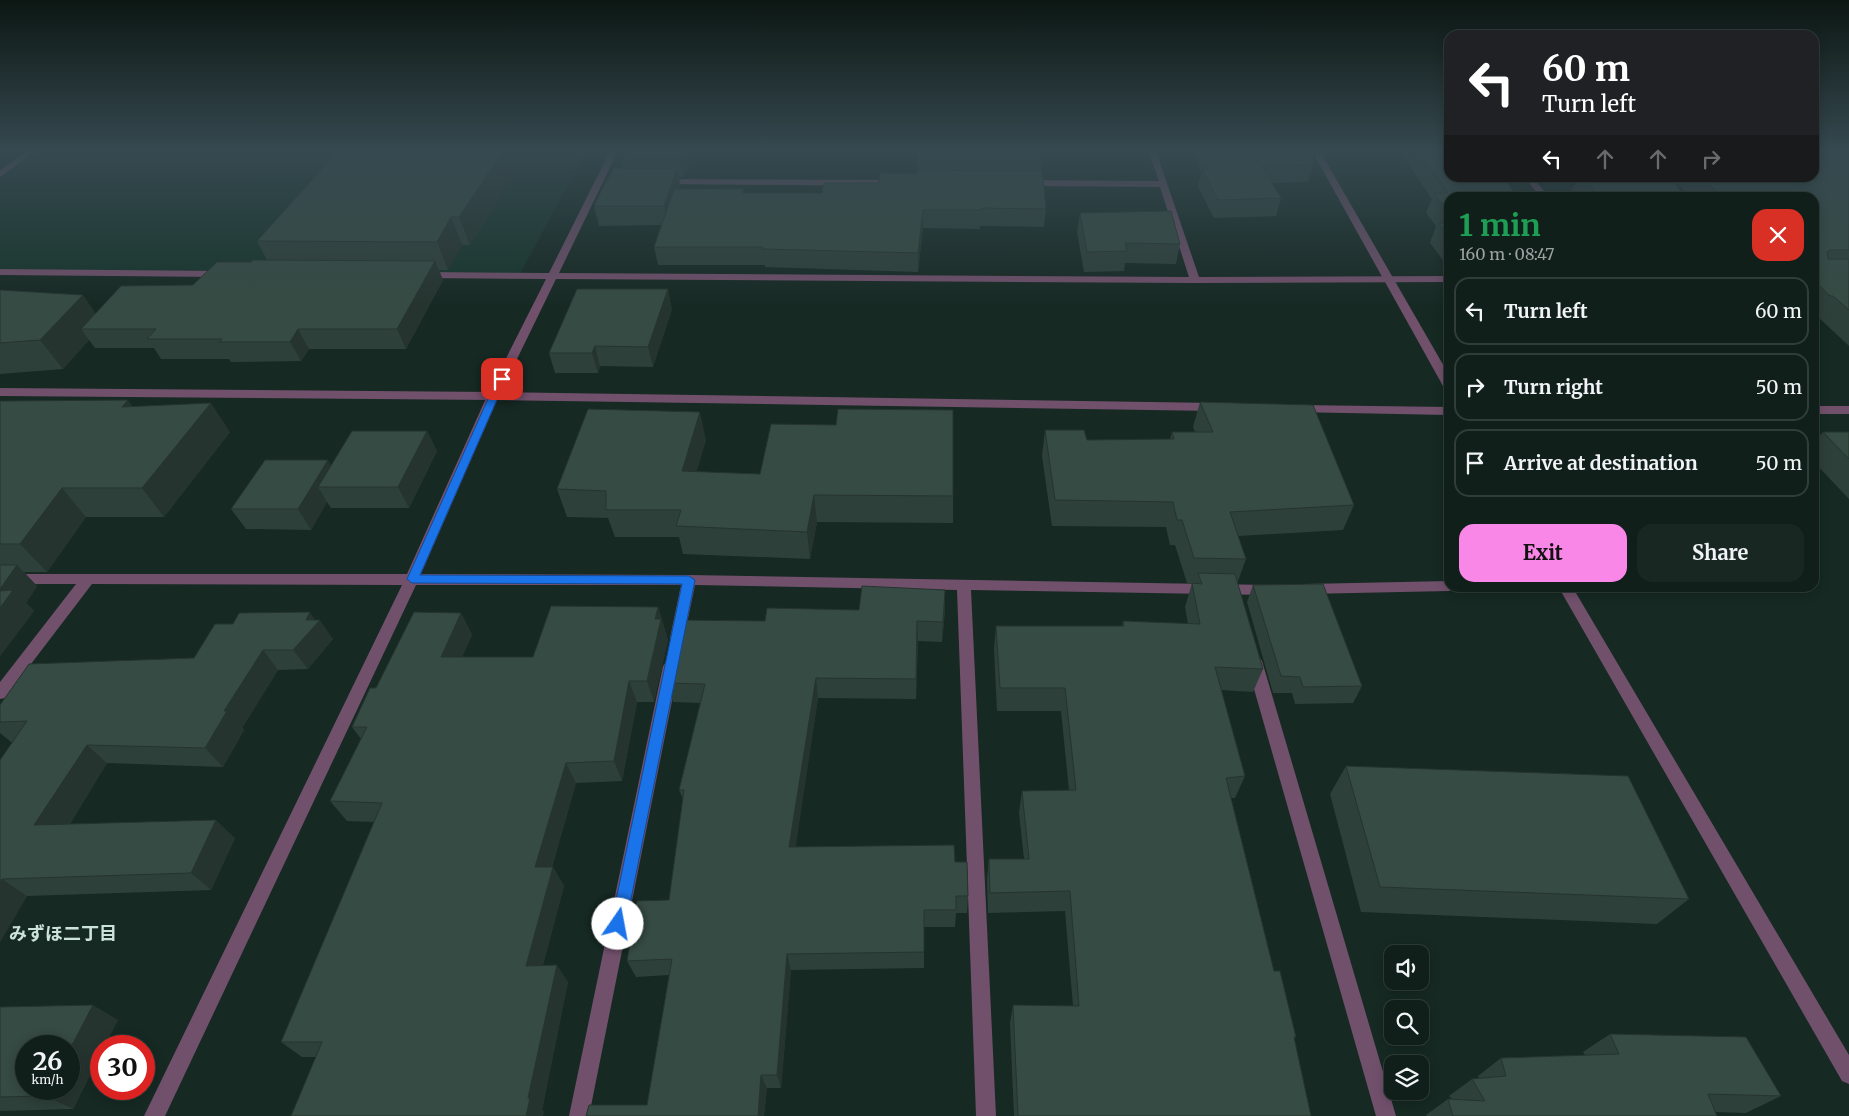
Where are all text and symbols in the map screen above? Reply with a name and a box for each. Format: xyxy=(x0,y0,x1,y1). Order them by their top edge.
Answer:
text: 60 m xyxy=(1542,47,1630,91)
icon: left xyxy=(1459,50,1524,115)
text: Turn left xyxy=(1542,90,1636,118)
icon: left xyxy=(1538,145,1566,173)
icon: ahead xyxy=(1591,145,1619,173)
icon: ahead xyxy=(1644,145,1672,173)
icon: right xyxy=(1697,145,1725,173)
text: 1 min xyxy=(1459,206,1541,244)
button: close xyxy=(1752,209,1804,261)
text: 160 m · 08:47 xyxy=(1459,244,1554,264)
icon: left xyxy=(1461,297,1489,325)
text: Turn left xyxy=(1504,299,1588,323)
text: 60 m xyxy=(1755,299,1802,323)
pin xyxy=(481,358,523,400)
icon: arrive xyxy=(488,365,516,393)
icon: right xyxy=(1461,373,1489,401)
text: Turn right xyxy=(1504,375,1603,399)
text: 50 m xyxy=(1756,375,1802,399)
icon: arrive xyxy=(1461,449,1489,477)
text: Arrive at destination xyxy=(1504,451,1698,475)
text: 50 m xyxy=(1756,451,1802,475)
button: Exit xyxy=(1459,524,1627,582)
button: Share xyxy=(1637,524,1804,582)
position arrow xyxy=(591,897,643,949)
district label: みずほ二丁目 xyxy=(9,922,117,945)
map controls xyxy=(1384,945,1429,1100)
button: sound xyxy=(1384,945,1429,990)
button: search xyxy=(1384,1000,1429,1045)
speed limit sign: 30 xyxy=(90,1035,155,1100)
text: 26 xyxy=(33,1045,62,1077)
button: layers xyxy=(1384,1055,1429,1100)
text: km/h xyxy=(32,1072,63,1087)

